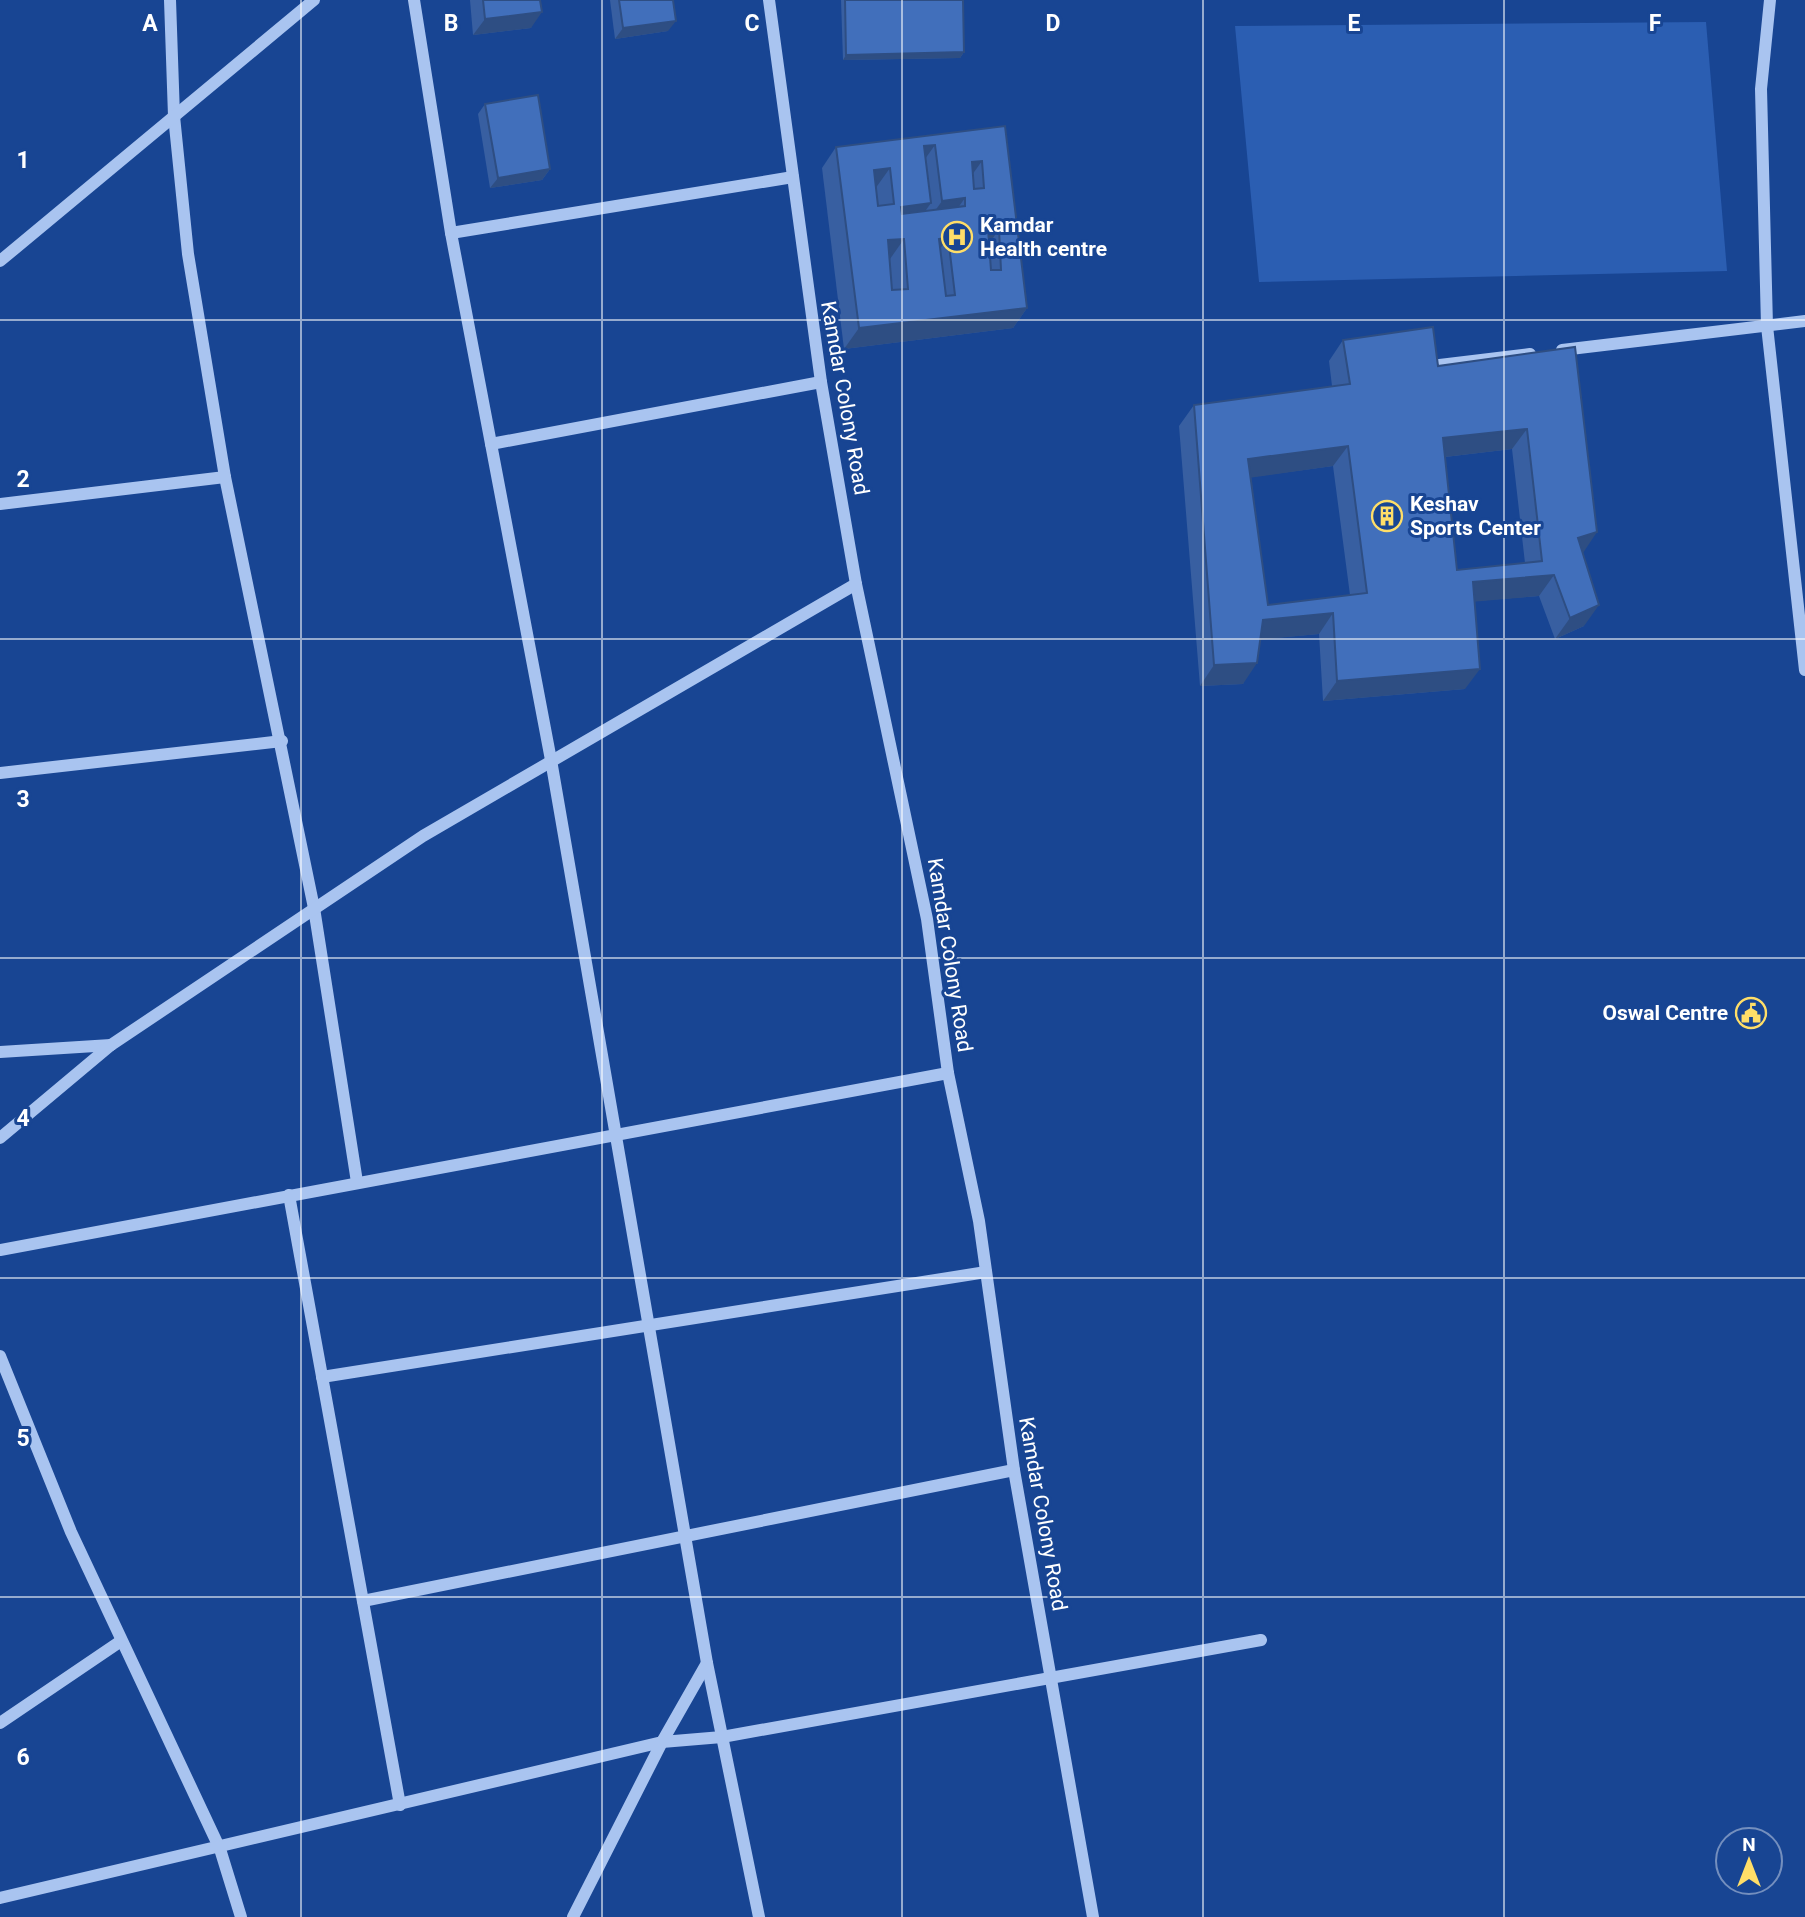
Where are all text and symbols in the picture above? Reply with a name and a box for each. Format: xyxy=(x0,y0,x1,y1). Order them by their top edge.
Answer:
text: A xyxy=(142,10,158,37)
text: B xyxy=(444,10,458,37)
text: C xyxy=(744,10,760,37)
text: D xyxy=(1046,10,1060,37)
text: E xyxy=(1348,10,1361,37)
text: F xyxy=(1649,10,1662,37)
text: 1 xyxy=(16,147,30,174)
place label: Kamdar Health centre xyxy=(980,213,1107,261)
hospital icon: Kamdar Health centre xyxy=(940,220,974,254)
street label: Kamdar Colony Road xyxy=(816,299,874,497)
text: 2 xyxy=(16,466,30,493)
place label: Keshav Sports Center xyxy=(1410,492,1541,540)
building icon: Keshav Sports Center xyxy=(1370,499,1404,533)
text: 3 xyxy=(16,786,30,813)
street label: Kamdar Colony Road xyxy=(923,856,977,1054)
public building icon: Oswal Centre xyxy=(1734,996,1768,1030)
place label: Oswal Centre xyxy=(1603,1001,1728,1025)
text: 4 xyxy=(16,1105,30,1132)
street label: Kamdar Colony Road xyxy=(1014,1415,1072,1613)
text: 5 xyxy=(16,1425,30,1452)
text: 6 xyxy=(16,1744,30,1771)
north arrow xyxy=(1714,1826,1784,1896)
text: N xyxy=(1742,1833,1756,1856)

